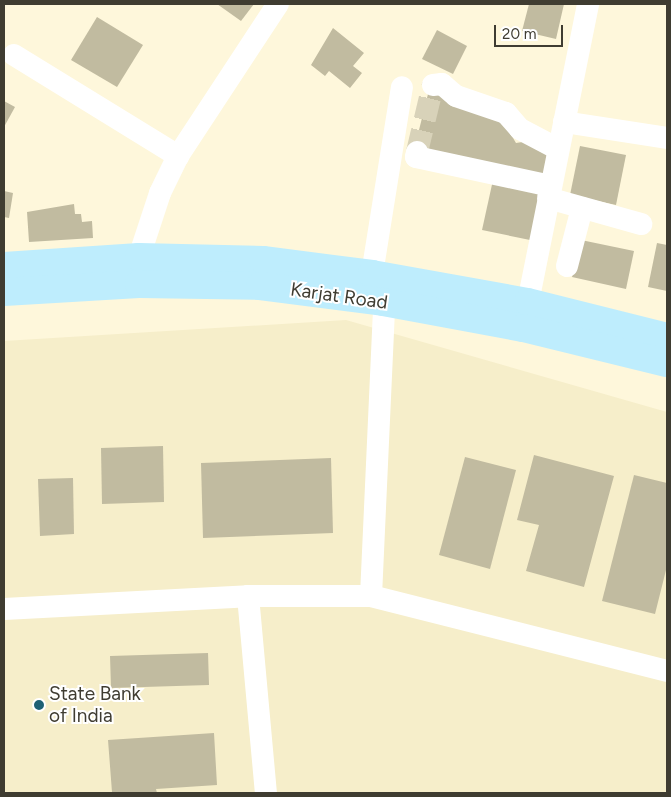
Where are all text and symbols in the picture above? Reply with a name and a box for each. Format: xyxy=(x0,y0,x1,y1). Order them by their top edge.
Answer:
scale bar xyxy=(496,15,565,47)
text: 20 m xyxy=(502,25,536,43)
street label: Karjat Road xyxy=(289,278,389,314)
place label: State Bank of India xyxy=(49,683,141,727)
marker: State Bank of India xyxy=(33,699,45,711)

